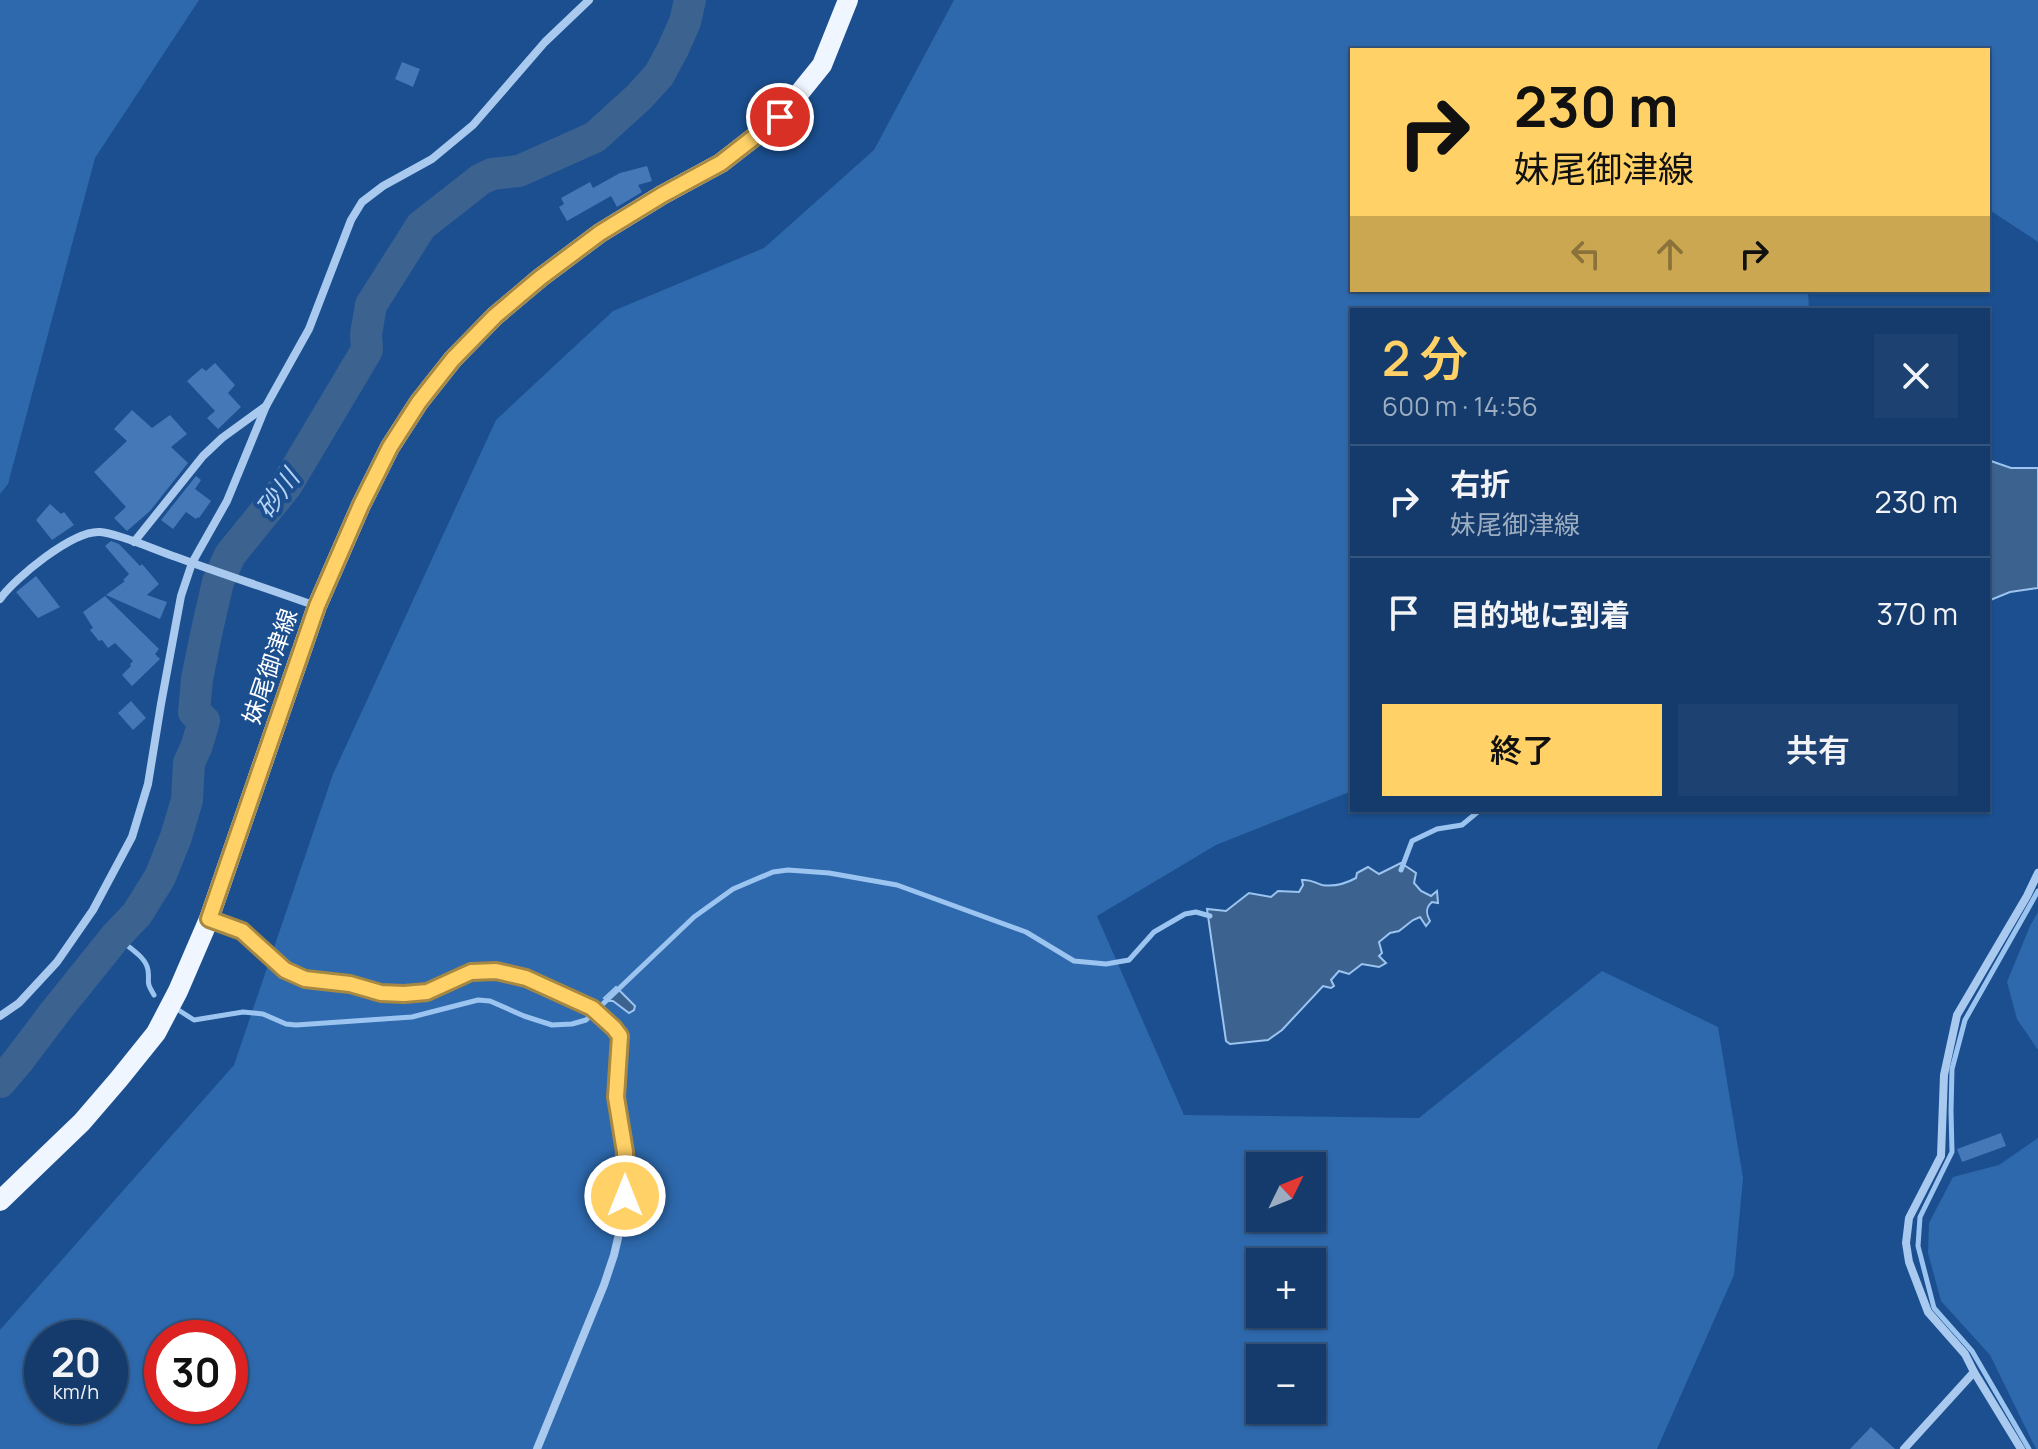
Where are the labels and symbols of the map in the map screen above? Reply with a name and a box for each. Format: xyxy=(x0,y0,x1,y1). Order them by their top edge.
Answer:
pin xyxy=(746,83,814,151)
water label: 砂川 xyxy=(247,459,309,525)
street label: 妹尾御津線 xyxy=(234,604,304,728)
north arrow xyxy=(1246,1152,1326,1232)
position arrow xyxy=(583,1154,667,1238)
speed limit sign: 30 xyxy=(144,1320,248,1424)

